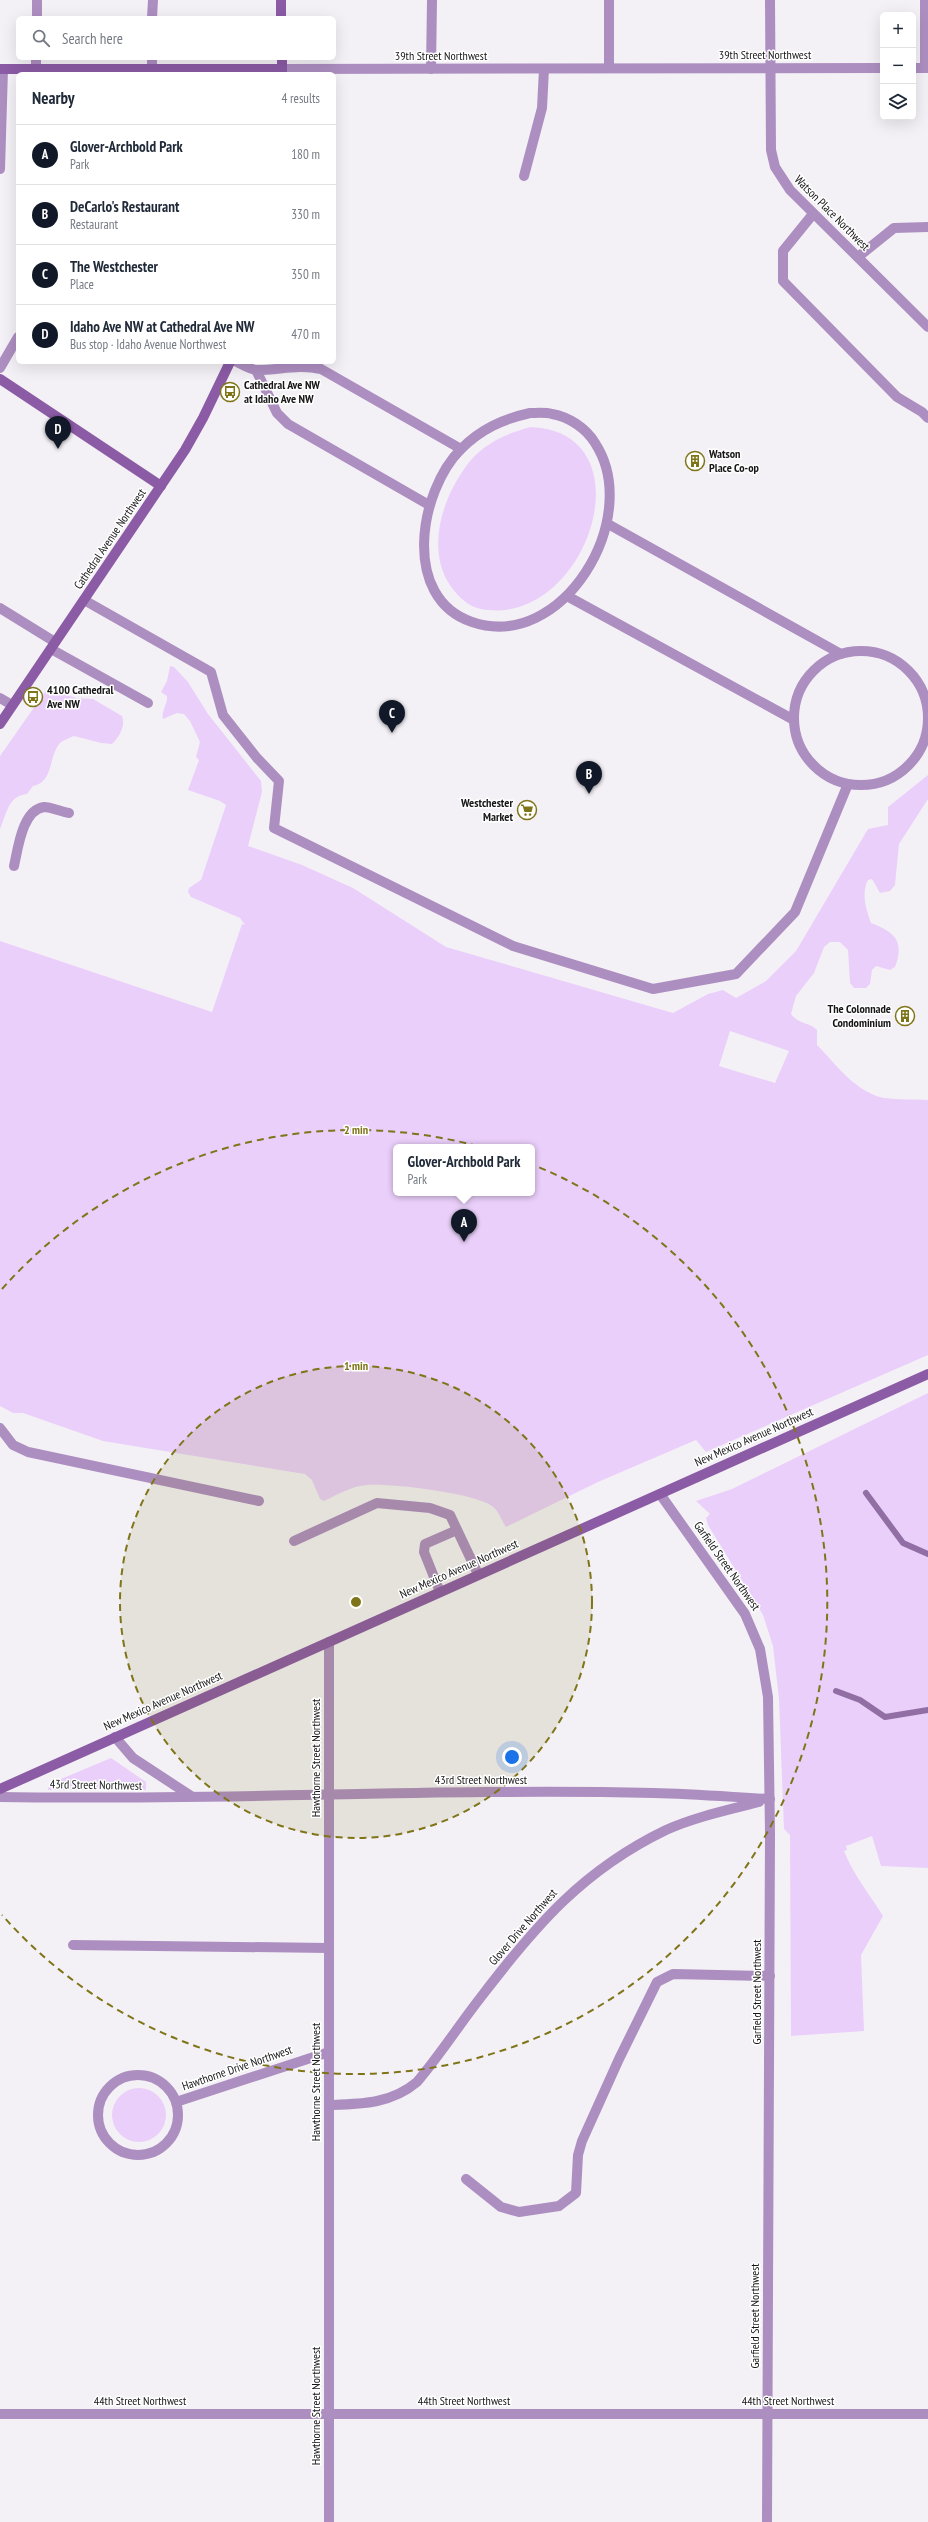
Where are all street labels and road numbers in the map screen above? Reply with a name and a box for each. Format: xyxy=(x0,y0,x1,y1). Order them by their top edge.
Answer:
street label: 39th Street Northwest xyxy=(719,47,812,62)
street label: 39th Street Northwest xyxy=(395,48,488,63)
street label: Watson Place Northwest xyxy=(792,172,874,254)
street label: Cathedral Avenue Northwest xyxy=(70,485,149,592)
street label: New Mexico Avenue Northwest xyxy=(692,1403,816,1469)
street label: Garfield Street Northwest xyxy=(691,1518,764,1614)
street label: New Mexico Avenue Northwest xyxy=(397,1535,521,1601)
street label: New Mexico Avenue Northwest xyxy=(101,1667,225,1733)
street label: Hawthorne Street Northwest xyxy=(308,1698,323,1817)
street label: 43rd Street Northwest xyxy=(435,1772,528,1787)
street label: 43rd Street Northwest xyxy=(50,1776,143,1793)
street label: Glover Drive Northwest xyxy=(485,1885,560,1968)
street label: Garfield Street Northwest xyxy=(749,1939,764,2045)
street label: Hawthorne Street Northwest xyxy=(308,2022,323,2141)
street label: Hawthorne Drive Northwest xyxy=(180,2041,295,2093)
street label: Garfield Street Northwest xyxy=(747,2263,762,2369)
street label: Hawthorne Street Northwest xyxy=(308,2346,323,2465)
street label: 44th Street Northwest xyxy=(94,2393,187,2408)
street label: 44th Street Northwest xyxy=(418,2393,511,2408)
street label: 44th Street Northwest xyxy=(742,2393,835,2408)

